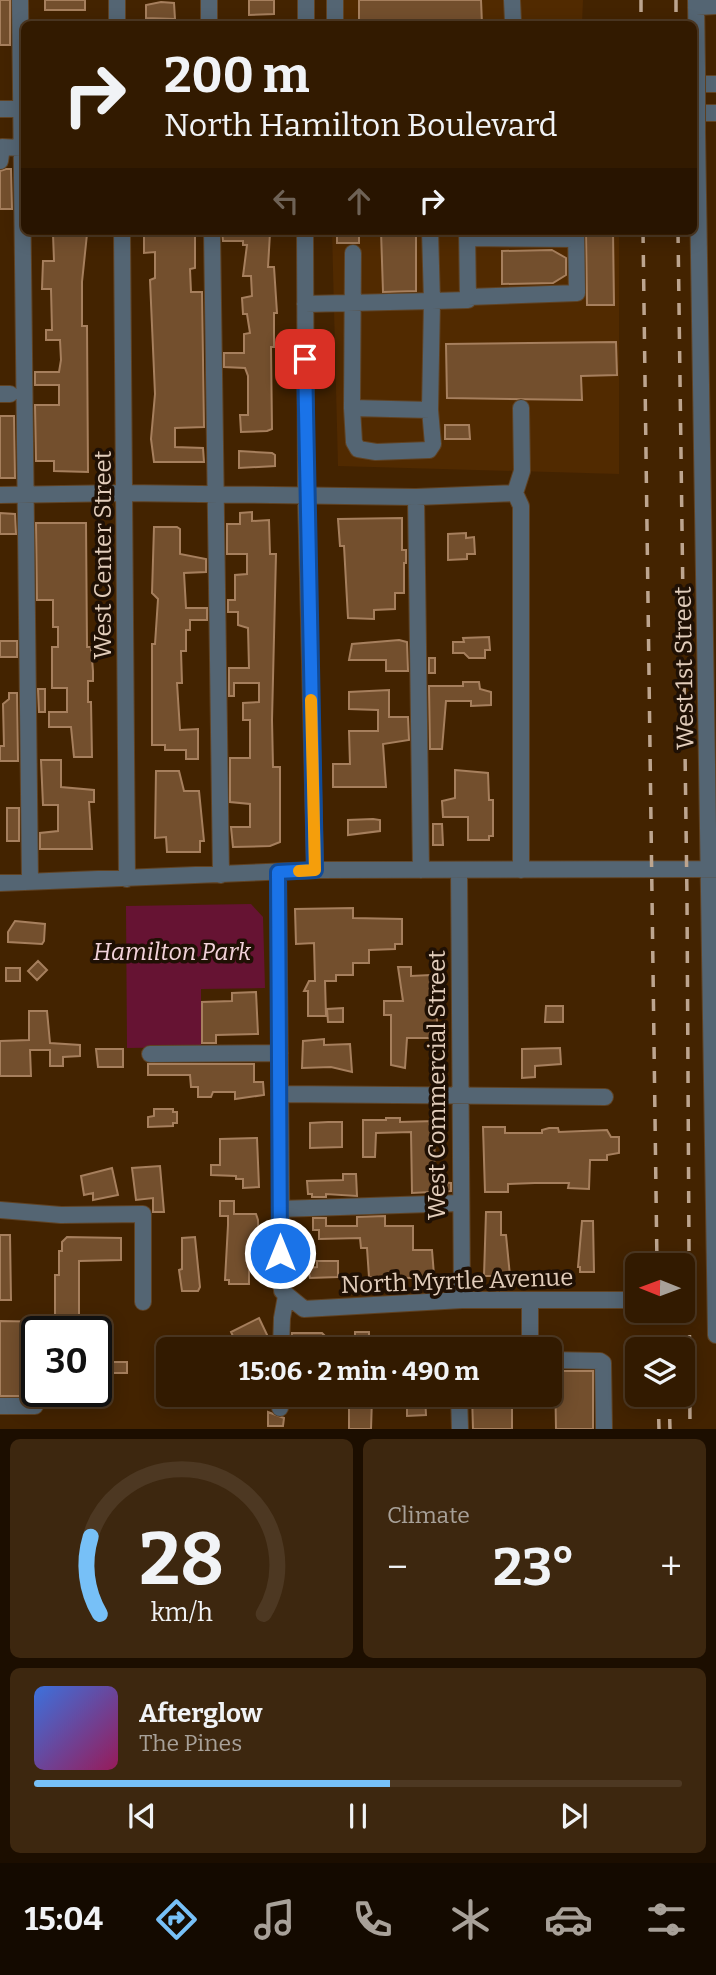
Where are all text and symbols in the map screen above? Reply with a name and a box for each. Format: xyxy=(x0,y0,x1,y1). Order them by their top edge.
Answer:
text: 200 m xyxy=(164,46,309,105)
icon: right xyxy=(49,49,140,140)
text: North Hamilton Boulevard xyxy=(164,106,558,144)
icon: left xyxy=(267,182,305,220)
icon: ahead xyxy=(340,182,378,220)
icon: right xyxy=(413,182,451,220)
pin xyxy=(275,329,335,389)
icon: arrive xyxy=(286,340,324,378)
street label: West Center Street xyxy=(89,450,117,659)
street label: West 1st Street xyxy=(669,586,699,750)
park label: Hamilton Park xyxy=(93,938,252,966)
street label: West Commercial Street xyxy=(423,950,451,1220)
position arrow xyxy=(243,1216,317,1290)
north arrow xyxy=(625,1253,695,1323)
map controls xyxy=(625,1253,695,1407)
street label: North Myrtle Avenue xyxy=(340,1263,574,1299)
speed limit sign: 30 xyxy=(21,1316,112,1407)
button: layers xyxy=(625,1337,695,1407)
text: 15:06 · 2 min · 490 m xyxy=(239,1356,479,1387)
text: Climate xyxy=(387,1501,470,1529)
text: 28 xyxy=(139,1517,224,1604)
text: 23° xyxy=(493,1536,575,1599)
text: − xyxy=(387,1544,408,1590)
text: + xyxy=(660,1544,682,1590)
text: km/h xyxy=(151,1598,213,1628)
text: Afterglow xyxy=(139,1698,262,1729)
text: The Pines xyxy=(139,1729,242,1757)
icon: previous xyxy=(123,1797,161,1835)
icon: pause xyxy=(339,1797,377,1835)
icon: next xyxy=(555,1797,593,1835)
icon: directions xyxy=(152,1895,201,1944)
icon: music xyxy=(250,1895,299,1944)
icon: phone xyxy=(348,1895,397,1944)
icon: climate xyxy=(446,1895,495,1944)
icon: car xyxy=(544,1895,593,1944)
icon: filters xyxy=(642,1895,691,1944)
text: 15:04 xyxy=(25,1900,103,1938)

